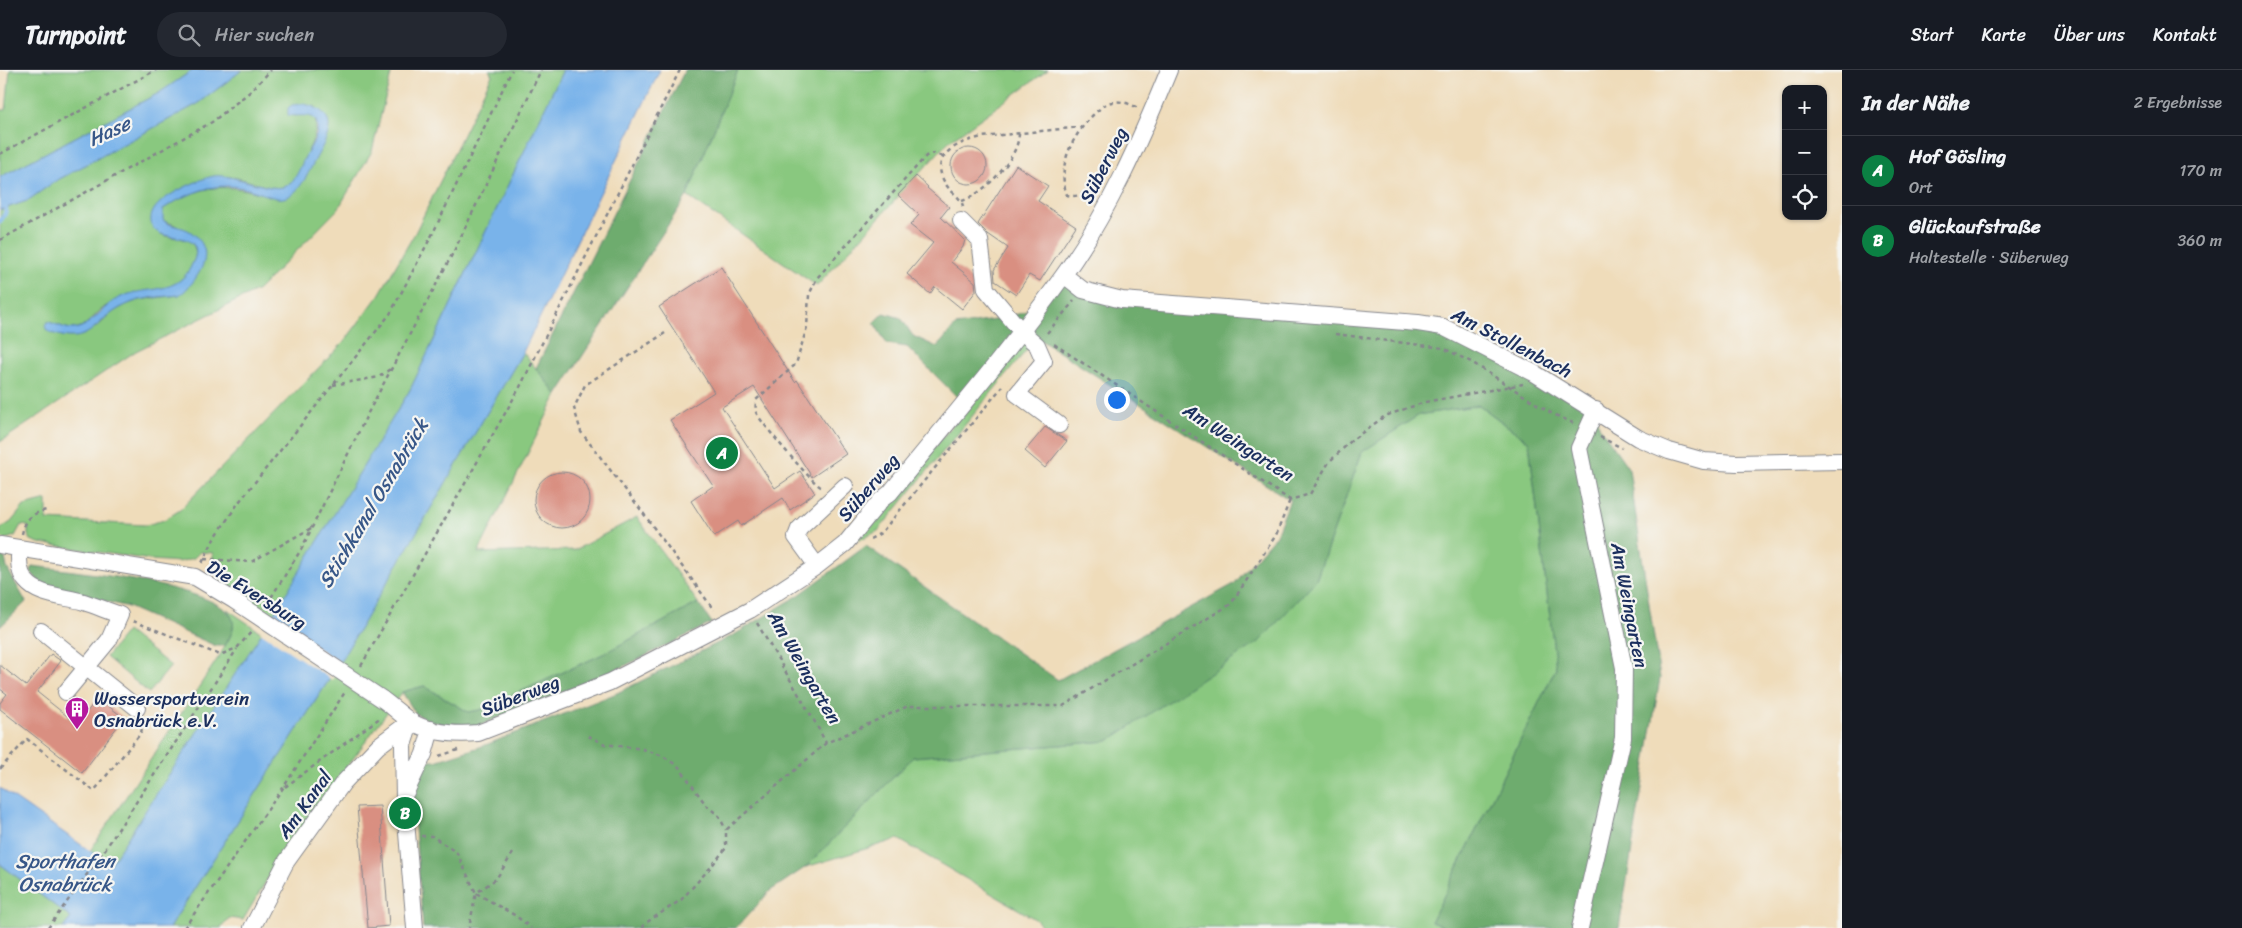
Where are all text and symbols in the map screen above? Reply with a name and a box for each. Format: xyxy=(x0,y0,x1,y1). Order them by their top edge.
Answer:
search box xyxy=(157,12,507,57)
text: Turnpoint xyxy=(25,14,127,56)
text: Hier suchen xyxy=(215,18,314,51)
text: Start xyxy=(1911,19,1954,51)
text: Karte xyxy=(1982,19,2026,51)
text: Über uns xyxy=(2054,19,2125,51)
text: Kontakt xyxy=(2153,19,2217,51)
icon: search xyxy=(175,21,203,49)
text: In der Nähe xyxy=(1862,84,1970,122)
map controls xyxy=(1782,85,1827,220)
button: + xyxy=(1782,85,1827,130)
text: 2 Ergebnisse xyxy=(2134,88,2222,117)
water label: Hase xyxy=(82,106,138,157)
street label: Süberweg xyxy=(1070,121,1137,210)
button: − xyxy=(1782,130,1827,175)
text: Hof Gösling xyxy=(1909,140,2006,173)
text: A xyxy=(1873,156,1883,185)
text: 170 m xyxy=(2179,156,2222,185)
text: Ort xyxy=(1909,173,1933,202)
button: locate xyxy=(1782,175,1827,220)
text: Glückaufstraße xyxy=(1909,210,2041,243)
text: B xyxy=(1873,226,1883,255)
text: 360 m xyxy=(2178,226,2222,255)
text: Haltestelle · Süberweg xyxy=(1909,243,2069,272)
street label: Am Stollenbach xyxy=(1445,297,1578,387)
your location xyxy=(1104,387,1130,413)
street label: Am Weingarten xyxy=(1176,393,1301,491)
water label: Stichkanal Osnabrück xyxy=(309,410,439,595)
pin: A xyxy=(706,434,738,472)
street label: Süberweg xyxy=(829,445,908,529)
street label: Am Weingarten xyxy=(1601,539,1658,671)
street label: Die Eversburg xyxy=(200,550,314,638)
street label: Am Weingarten xyxy=(758,603,851,731)
street label: Süberweg xyxy=(476,665,565,726)
place label: Wassersportverein Osnabrück e.V. xyxy=(94,682,249,737)
building icon: Wassersportverein Osnabrück e.V. xyxy=(64,696,90,730)
street label: Am Kanal xyxy=(267,762,341,846)
pin: B xyxy=(389,794,421,832)
water label: Sporthafen Osnabrück xyxy=(15,844,117,902)

